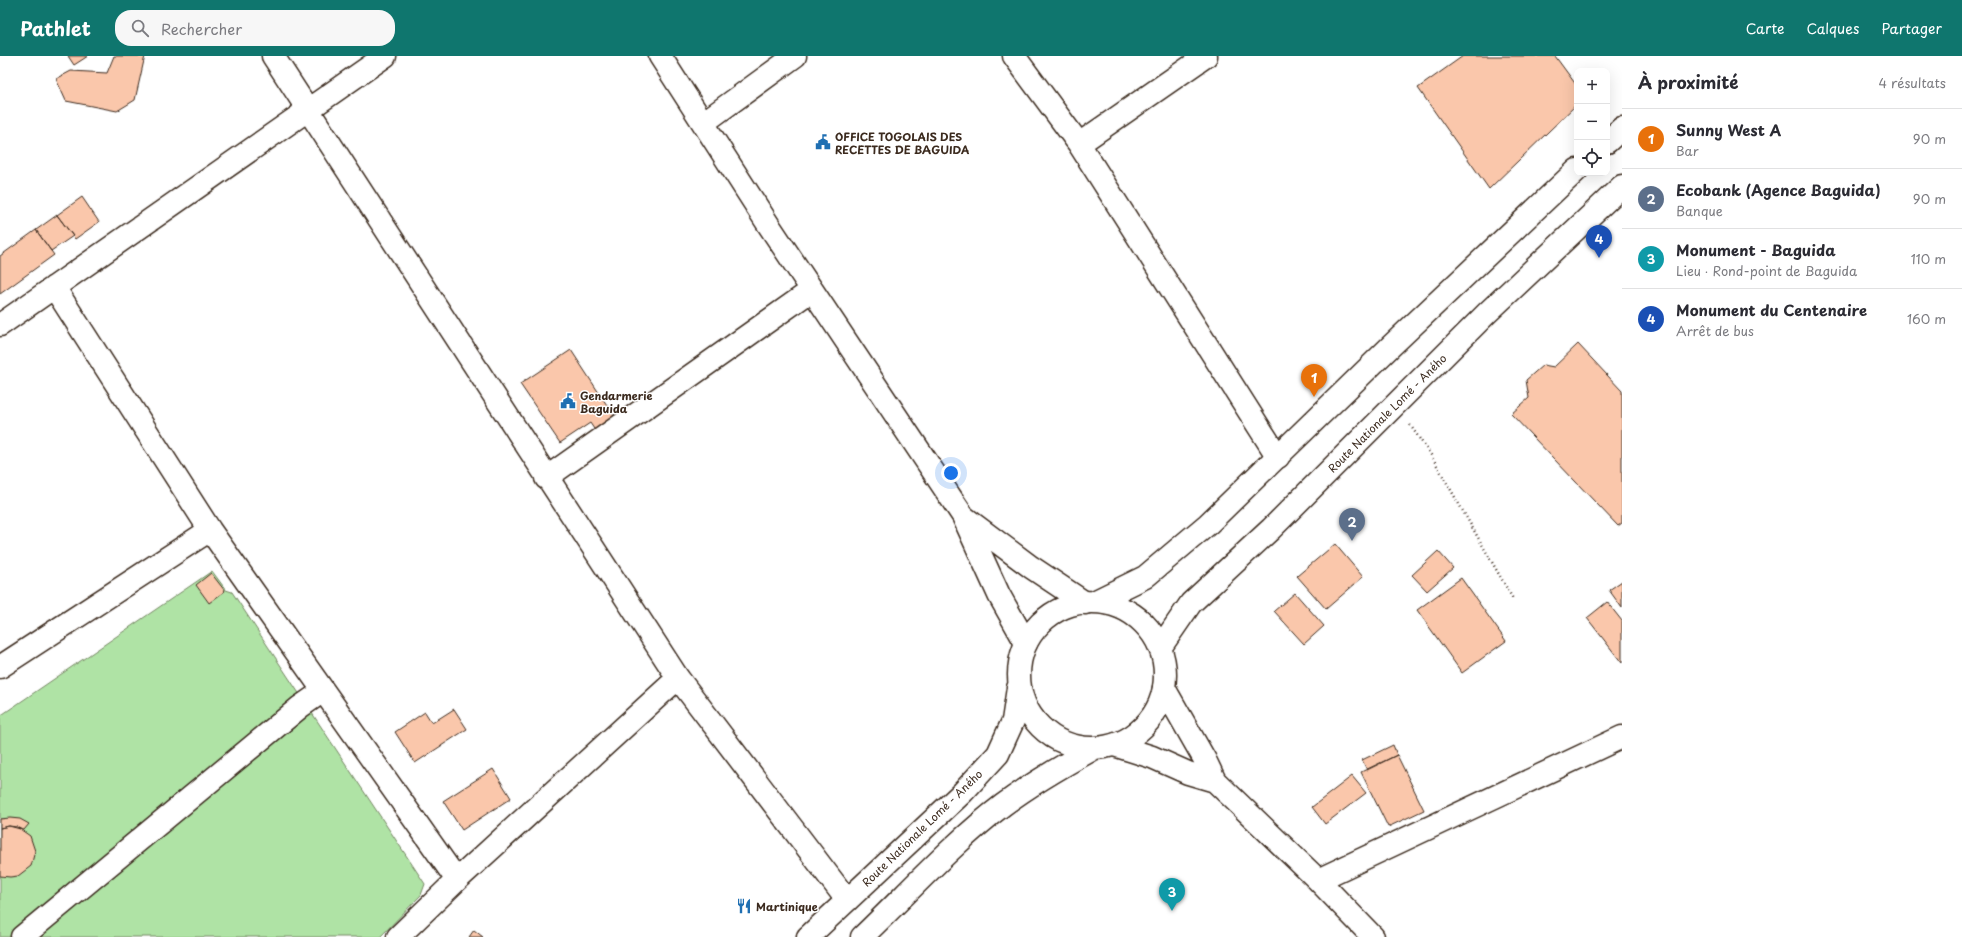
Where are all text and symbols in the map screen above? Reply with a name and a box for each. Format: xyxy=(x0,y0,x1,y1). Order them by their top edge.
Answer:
search box xyxy=(115,10,395,46)
text: Pathlet xyxy=(20,14,91,42)
icon: search xyxy=(129,17,151,39)
text: Rechercher xyxy=(161,17,242,40)
text: Carte xyxy=(1746,18,1785,39)
text: Calques xyxy=(1807,18,1859,39)
text: Partager xyxy=(1881,18,1942,39)
map controls xyxy=(1574,68,1610,176)
button: + xyxy=(1574,68,1610,104)
text: À proximité xyxy=(1638,69,1738,95)
text: 4 résultats xyxy=(1879,73,1946,92)
button: − xyxy=(1574,104,1610,140)
text: Sunny West A xyxy=(1676,118,1781,141)
place label: OFFICE TOGOLAIS DES RECETTES DE BAGUIDA xyxy=(835,128,970,158)
text: 1 xyxy=(1648,129,1654,148)
text: 90 m xyxy=(1913,129,1946,148)
public building icon: OFFICE TOGOLAIS DES RECETTES DE BAGUIDA xyxy=(814,133,832,151)
button: locate xyxy=(1574,140,1610,176)
text: Bar xyxy=(1676,141,1699,160)
text: Ecobank (Agence Baguida) xyxy=(1676,178,1881,201)
text: 2 xyxy=(1646,189,1656,208)
text: 90 m xyxy=(1913,189,1946,208)
text: Banque xyxy=(1676,201,1723,220)
pin: 4 xyxy=(1586,225,1612,258)
text: Monument - Baguida xyxy=(1676,238,1836,261)
text: 3 xyxy=(1647,249,1655,268)
text: 110 m xyxy=(1911,249,1946,268)
text: Lieu · Rond-point de Baguida xyxy=(1676,261,1857,280)
text: Monument du Centenaire xyxy=(1676,298,1867,321)
text: 4 xyxy=(1647,309,1655,328)
text: 160 m xyxy=(1907,309,1946,328)
text: Arrêt de bus xyxy=(1676,321,1754,340)
street label: Route Nationale Lomé - Aného xyxy=(1324,350,1450,476)
pin: 1 xyxy=(1301,364,1327,397)
place label: Gendarmerie Baguida xyxy=(580,387,652,417)
public building icon: Gendarmerie Baguida xyxy=(559,392,577,410)
your location xyxy=(941,463,961,483)
pin: 2 xyxy=(1339,508,1365,541)
street label: Route Nationale Lomé - Aného xyxy=(858,766,986,890)
pin: 3 xyxy=(1159,878,1185,911)
restaurant icon: Martinique xyxy=(735,897,753,915)
place label: Martinique xyxy=(756,898,818,915)

